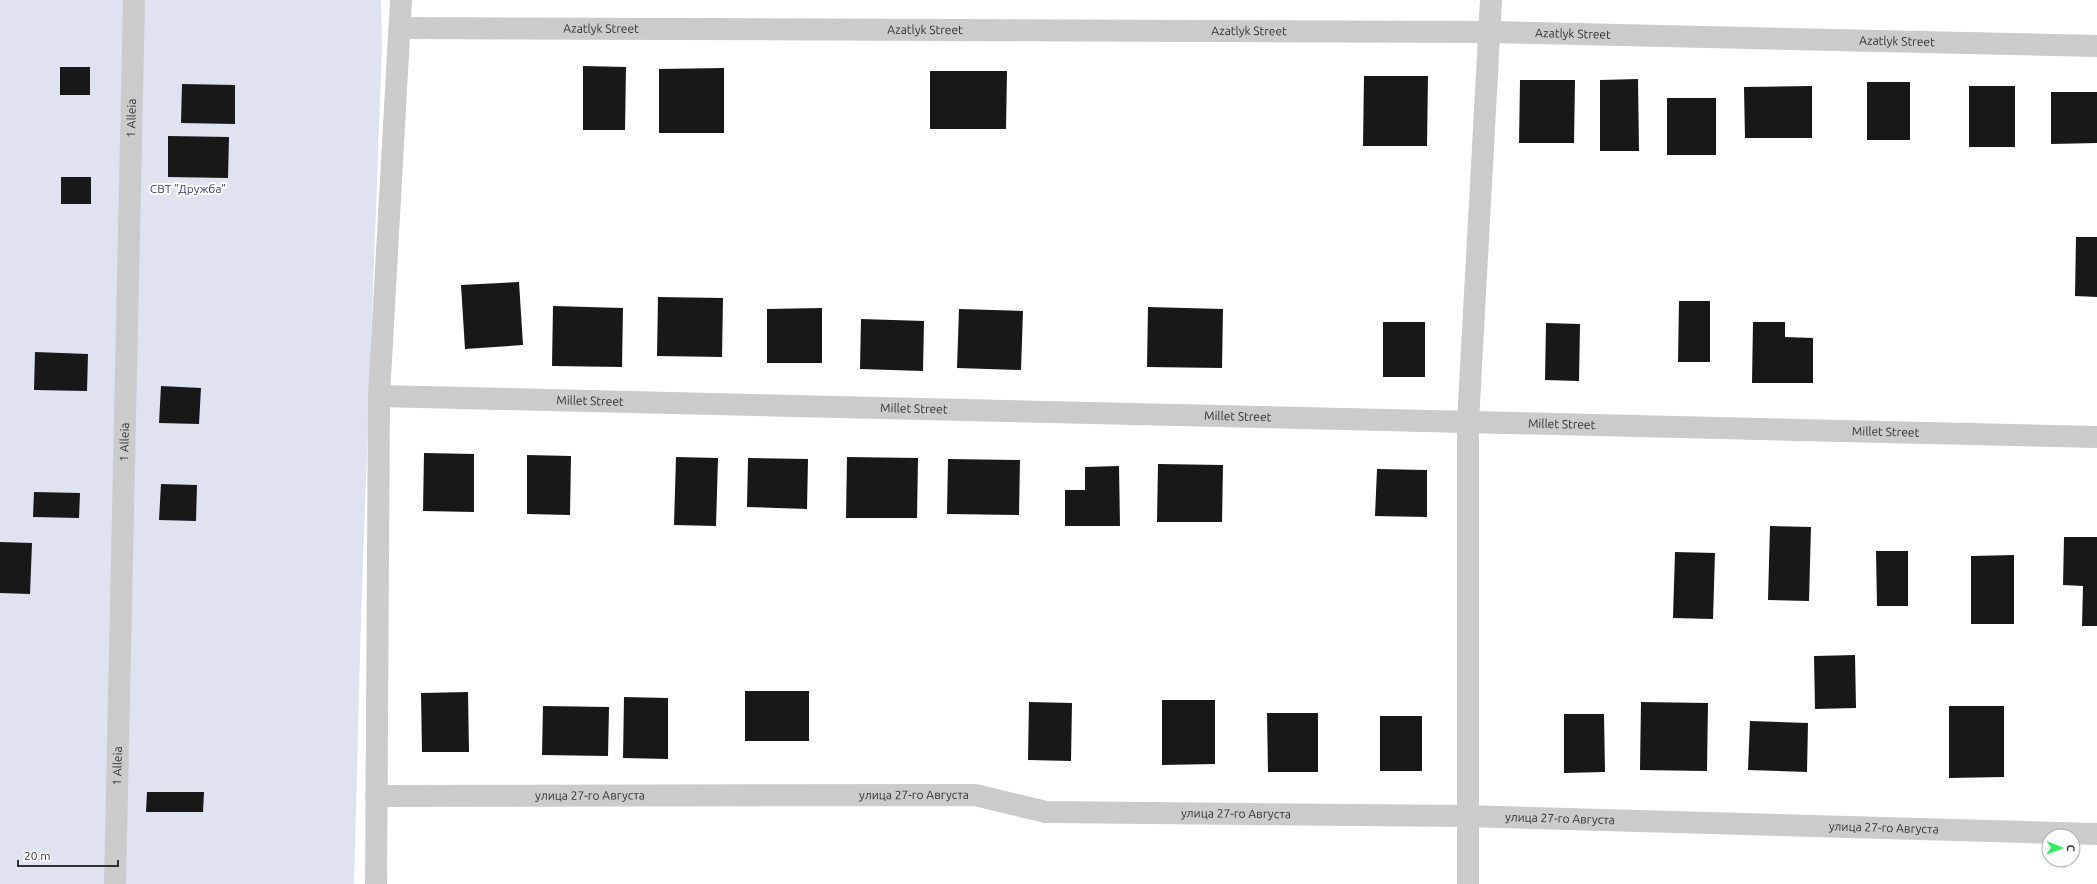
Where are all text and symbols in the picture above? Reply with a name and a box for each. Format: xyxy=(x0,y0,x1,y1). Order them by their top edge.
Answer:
street label: Azatlyk Street xyxy=(563,22,639,35)
street label: Azatlyk Street xyxy=(887,23,963,36)
street label: Azatlyk Street xyxy=(1211,24,1287,37)
street label: Azatlyk Street xyxy=(1535,26,1611,41)
street label: Azatlyk Street xyxy=(1859,34,1935,48)
street label: 1 Alleia xyxy=(124,98,138,138)
park label: СВТ "Дружба" xyxy=(150,182,226,195)
street label: Millet Street xyxy=(556,393,624,408)
street label: Millet Street xyxy=(880,401,948,416)
street label: Millet Street xyxy=(1204,409,1272,423)
street label: Millet Street xyxy=(1528,416,1596,431)
street label: 1 Alleia xyxy=(117,422,131,462)
street label: Millet Street xyxy=(1852,424,1920,439)
street label: 1 Alleia xyxy=(110,746,124,786)
street label: улица 27-го Августа xyxy=(859,788,969,801)
street label: улица 27-го Августа xyxy=(535,789,645,802)
street label: улица 27-го Августа xyxy=(1181,806,1291,820)
street label: улица 27-го Августа xyxy=(1505,810,1615,826)
street label: улица 27-го Августа xyxy=(1829,819,1939,835)
north arrow xyxy=(2041,828,2081,868)
scale bar xyxy=(18,842,118,868)
text: С xyxy=(2065,845,2077,852)
text: 20 m xyxy=(24,849,51,862)

